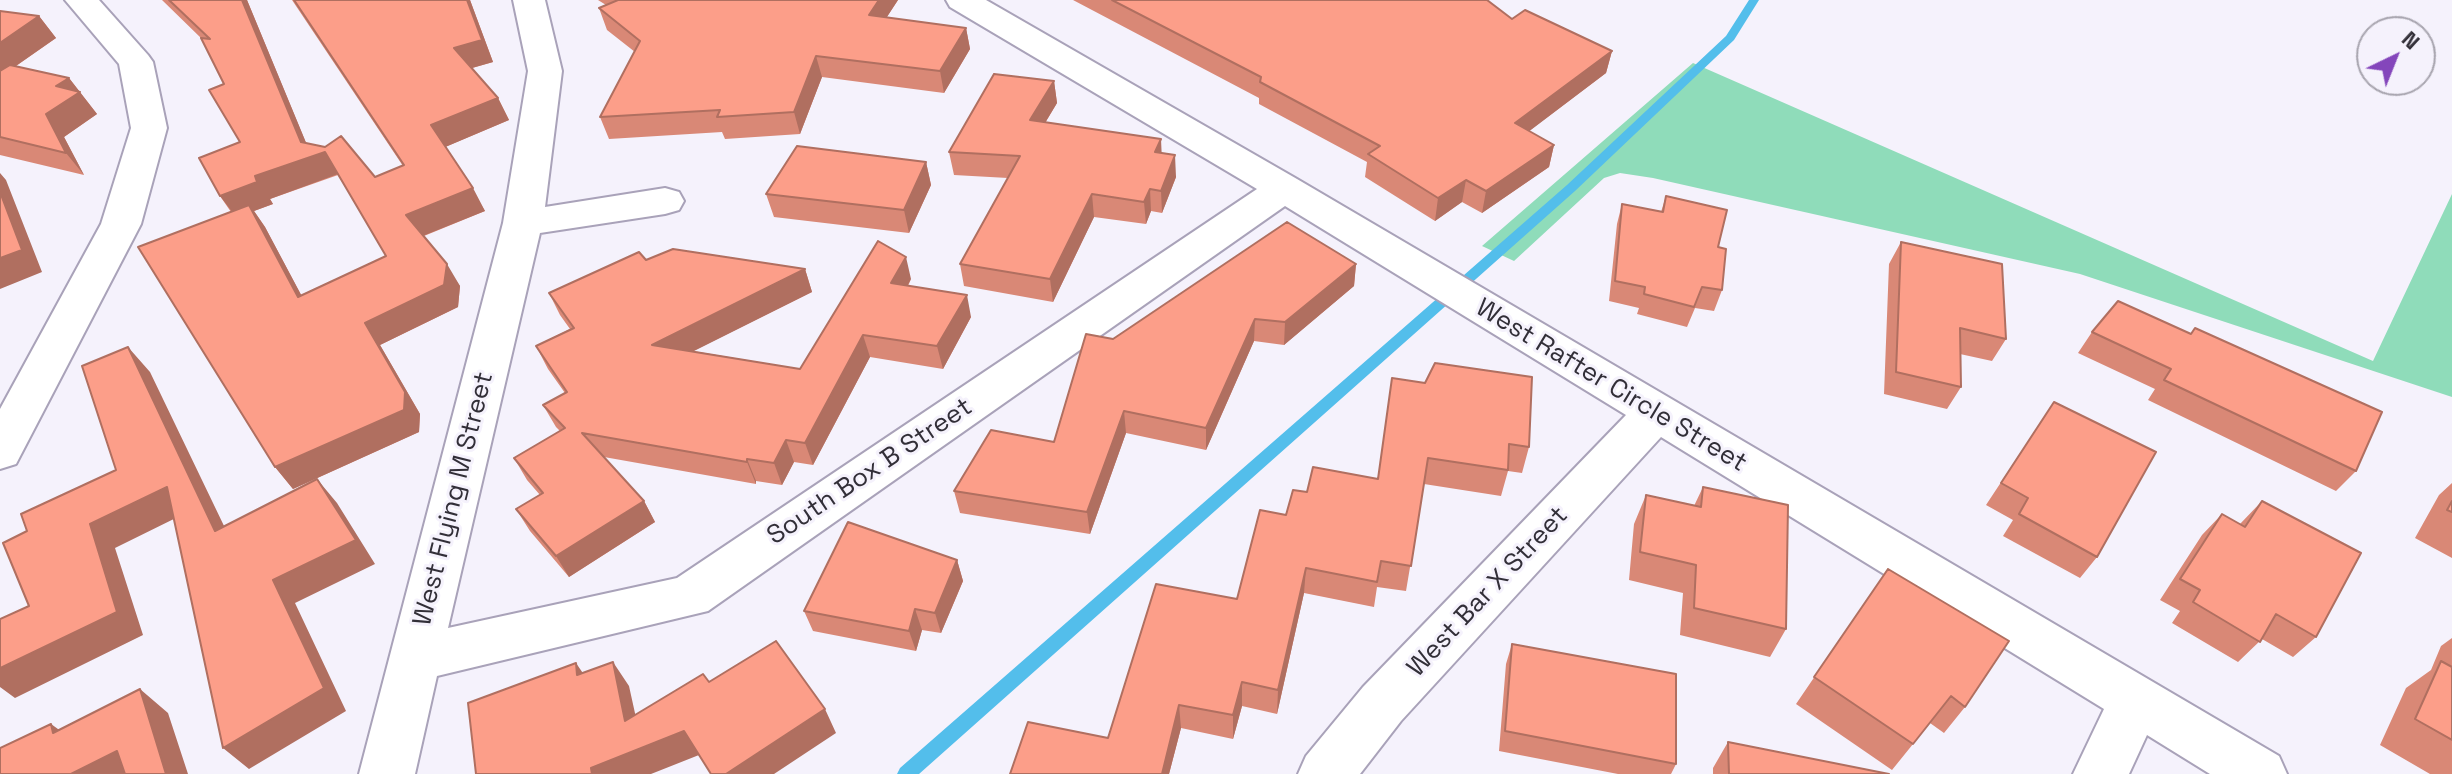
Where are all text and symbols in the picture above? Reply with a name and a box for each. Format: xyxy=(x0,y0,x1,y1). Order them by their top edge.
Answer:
north arrow xyxy=(2356,16,2436,96)
text: N xyxy=(2396,25,2426,55)
street label: West Rafter Circle Street xyxy=(1470,293,1752,479)
street label: West Flying M Street xyxy=(407,369,501,629)
street label: South Box B Street xyxy=(762,392,978,552)
street label: West Bar X Street xyxy=(1401,500,1575,684)

